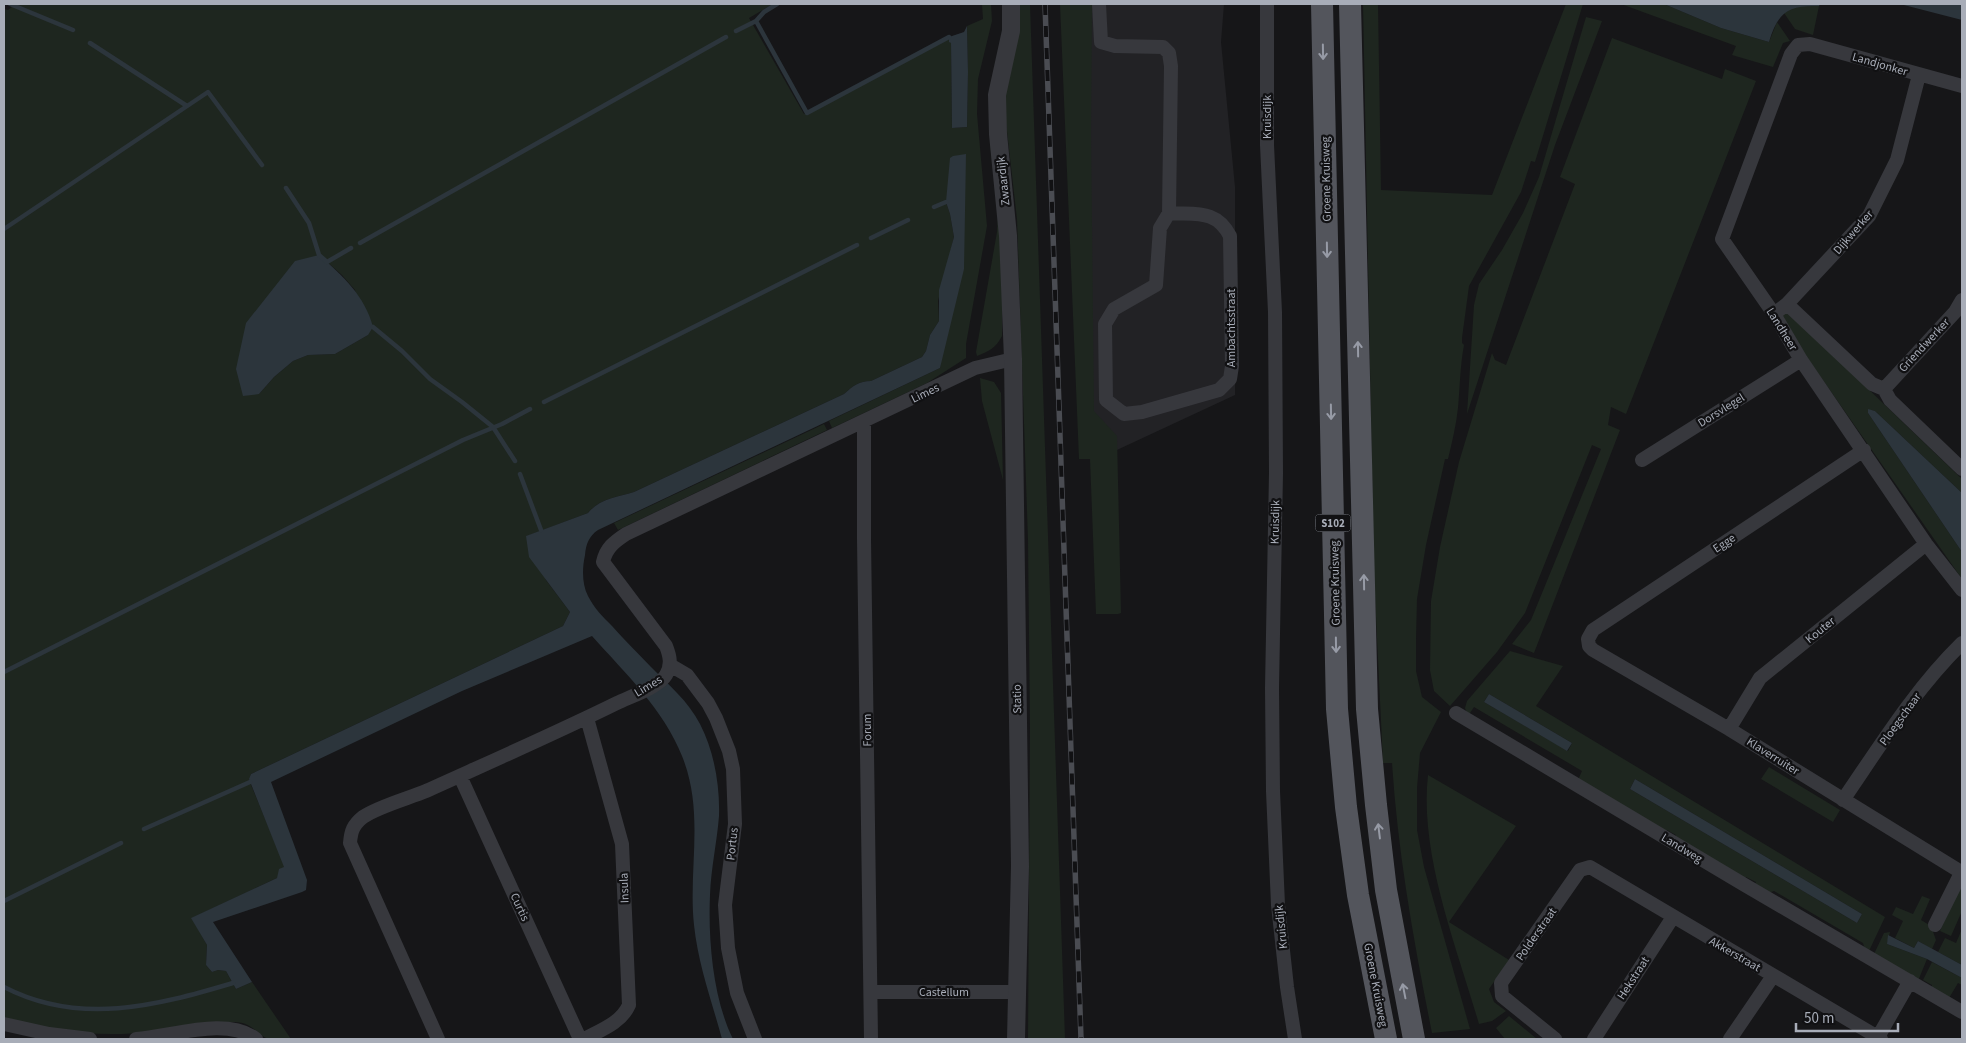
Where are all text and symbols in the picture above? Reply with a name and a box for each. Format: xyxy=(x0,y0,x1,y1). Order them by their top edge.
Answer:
one-way arrow xyxy=(1318,44,1328,60)
street label: Landjonker xyxy=(1850,48,1910,81)
street label: Kruisdijk xyxy=(1259,95,1276,139)
street label: Groene Kruisweg xyxy=(1317,136,1336,222)
street label: Zwaardijk xyxy=(992,155,1015,206)
street label: Dijkwerker xyxy=(1829,206,1878,258)
one-way arrow xyxy=(1322,242,1332,258)
street label: Ambachtsstraat xyxy=(1223,289,1240,367)
street label: Landheer xyxy=(1762,305,1802,355)
street label: Griendwerker xyxy=(1895,314,1954,376)
one-way arrow xyxy=(1353,341,1363,358)
street label: Limes xyxy=(908,379,942,408)
street label: Dorsvlegel xyxy=(1695,389,1748,432)
one-way arrow xyxy=(1326,404,1336,420)
street label: Kruisdijk xyxy=(1267,500,1284,544)
road number: S102 xyxy=(1316,514,1350,532)
street label: Egge xyxy=(1709,530,1739,557)
street label: Groene Kruisweg xyxy=(1326,540,1345,626)
one-way arrow xyxy=(1359,574,1368,590)
street label: Kouter xyxy=(1802,613,1839,648)
one-way arrow xyxy=(1331,636,1341,653)
street label: Limes xyxy=(631,671,665,701)
street label: Statio xyxy=(1009,684,1026,714)
street label: Ploegschaar xyxy=(1875,689,1926,749)
street label: Forum xyxy=(859,713,876,747)
street label: Klaverruiter xyxy=(1743,733,1803,780)
one-way arrow xyxy=(1374,823,1384,839)
street label: Portus xyxy=(722,827,743,861)
street label: Landweg xyxy=(1658,829,1706,867)
street label: Insula xyxy=(615,872,634,903)
street label: Curtis xyxy=(506,890,533,924)
street label: Kruisdijk xyxy=(1271,904,1292,950)
street label: Polderstraat xyxy=(1512,904,1561,964)
street label: Akkerstraat xyxy=(1706,933,1764,976)
street label: Groene Kruisweg xyxy=(1359,942,1392,1028)
street label: Hekstraat xyxy=(1613,953,1654,1003)
street label: Castellum xyxy=(919,984,969,1001)
one-way arrow xyxy=(1399,984,1409,1000)
scale bar xyxy=(1796,1000,1898,1032)
text: 50 m xyxy=(1804,1008,1834,1029)

